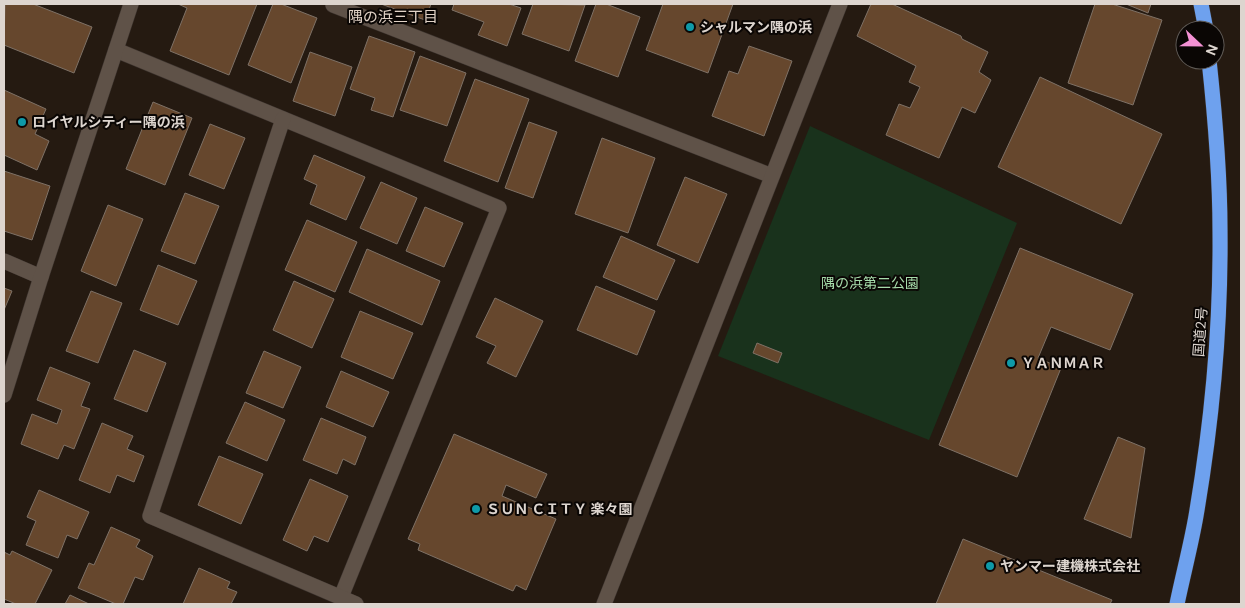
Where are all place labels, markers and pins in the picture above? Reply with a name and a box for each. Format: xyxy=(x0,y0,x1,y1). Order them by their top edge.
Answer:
place label: シャルマン隅の浜 xyxy=(700,18,812,36)
marker: シャルマン隅の浜 xyxy=(684,21,696,33)
place label: ロイヤルシティー隅の浜 xyxy=(32,113,185,131)
marker: ロイヤルシティー隅の浜 xyxy=(16,116,28,128)
place label: ＹＡＮＭＡＲ xyxy=(1021,354,1105,372)
marker: ＹＡＮＭＡＲ xyxy=(1005,357,1017,369)
place label: ＳＵＮ ＣＩＴＹ 楽々園 xyxy=(486,500,633,518)
marker: ＳＵＮ ＣＩＴＹ 楽々園 xyxy=(470,503,482,515)
place label: ヤンマー建機株式会社 xyxy=(1000,557,1140,575)
marker: ヤンマー建機株式会社 xyxy=(984,560,996,572)

